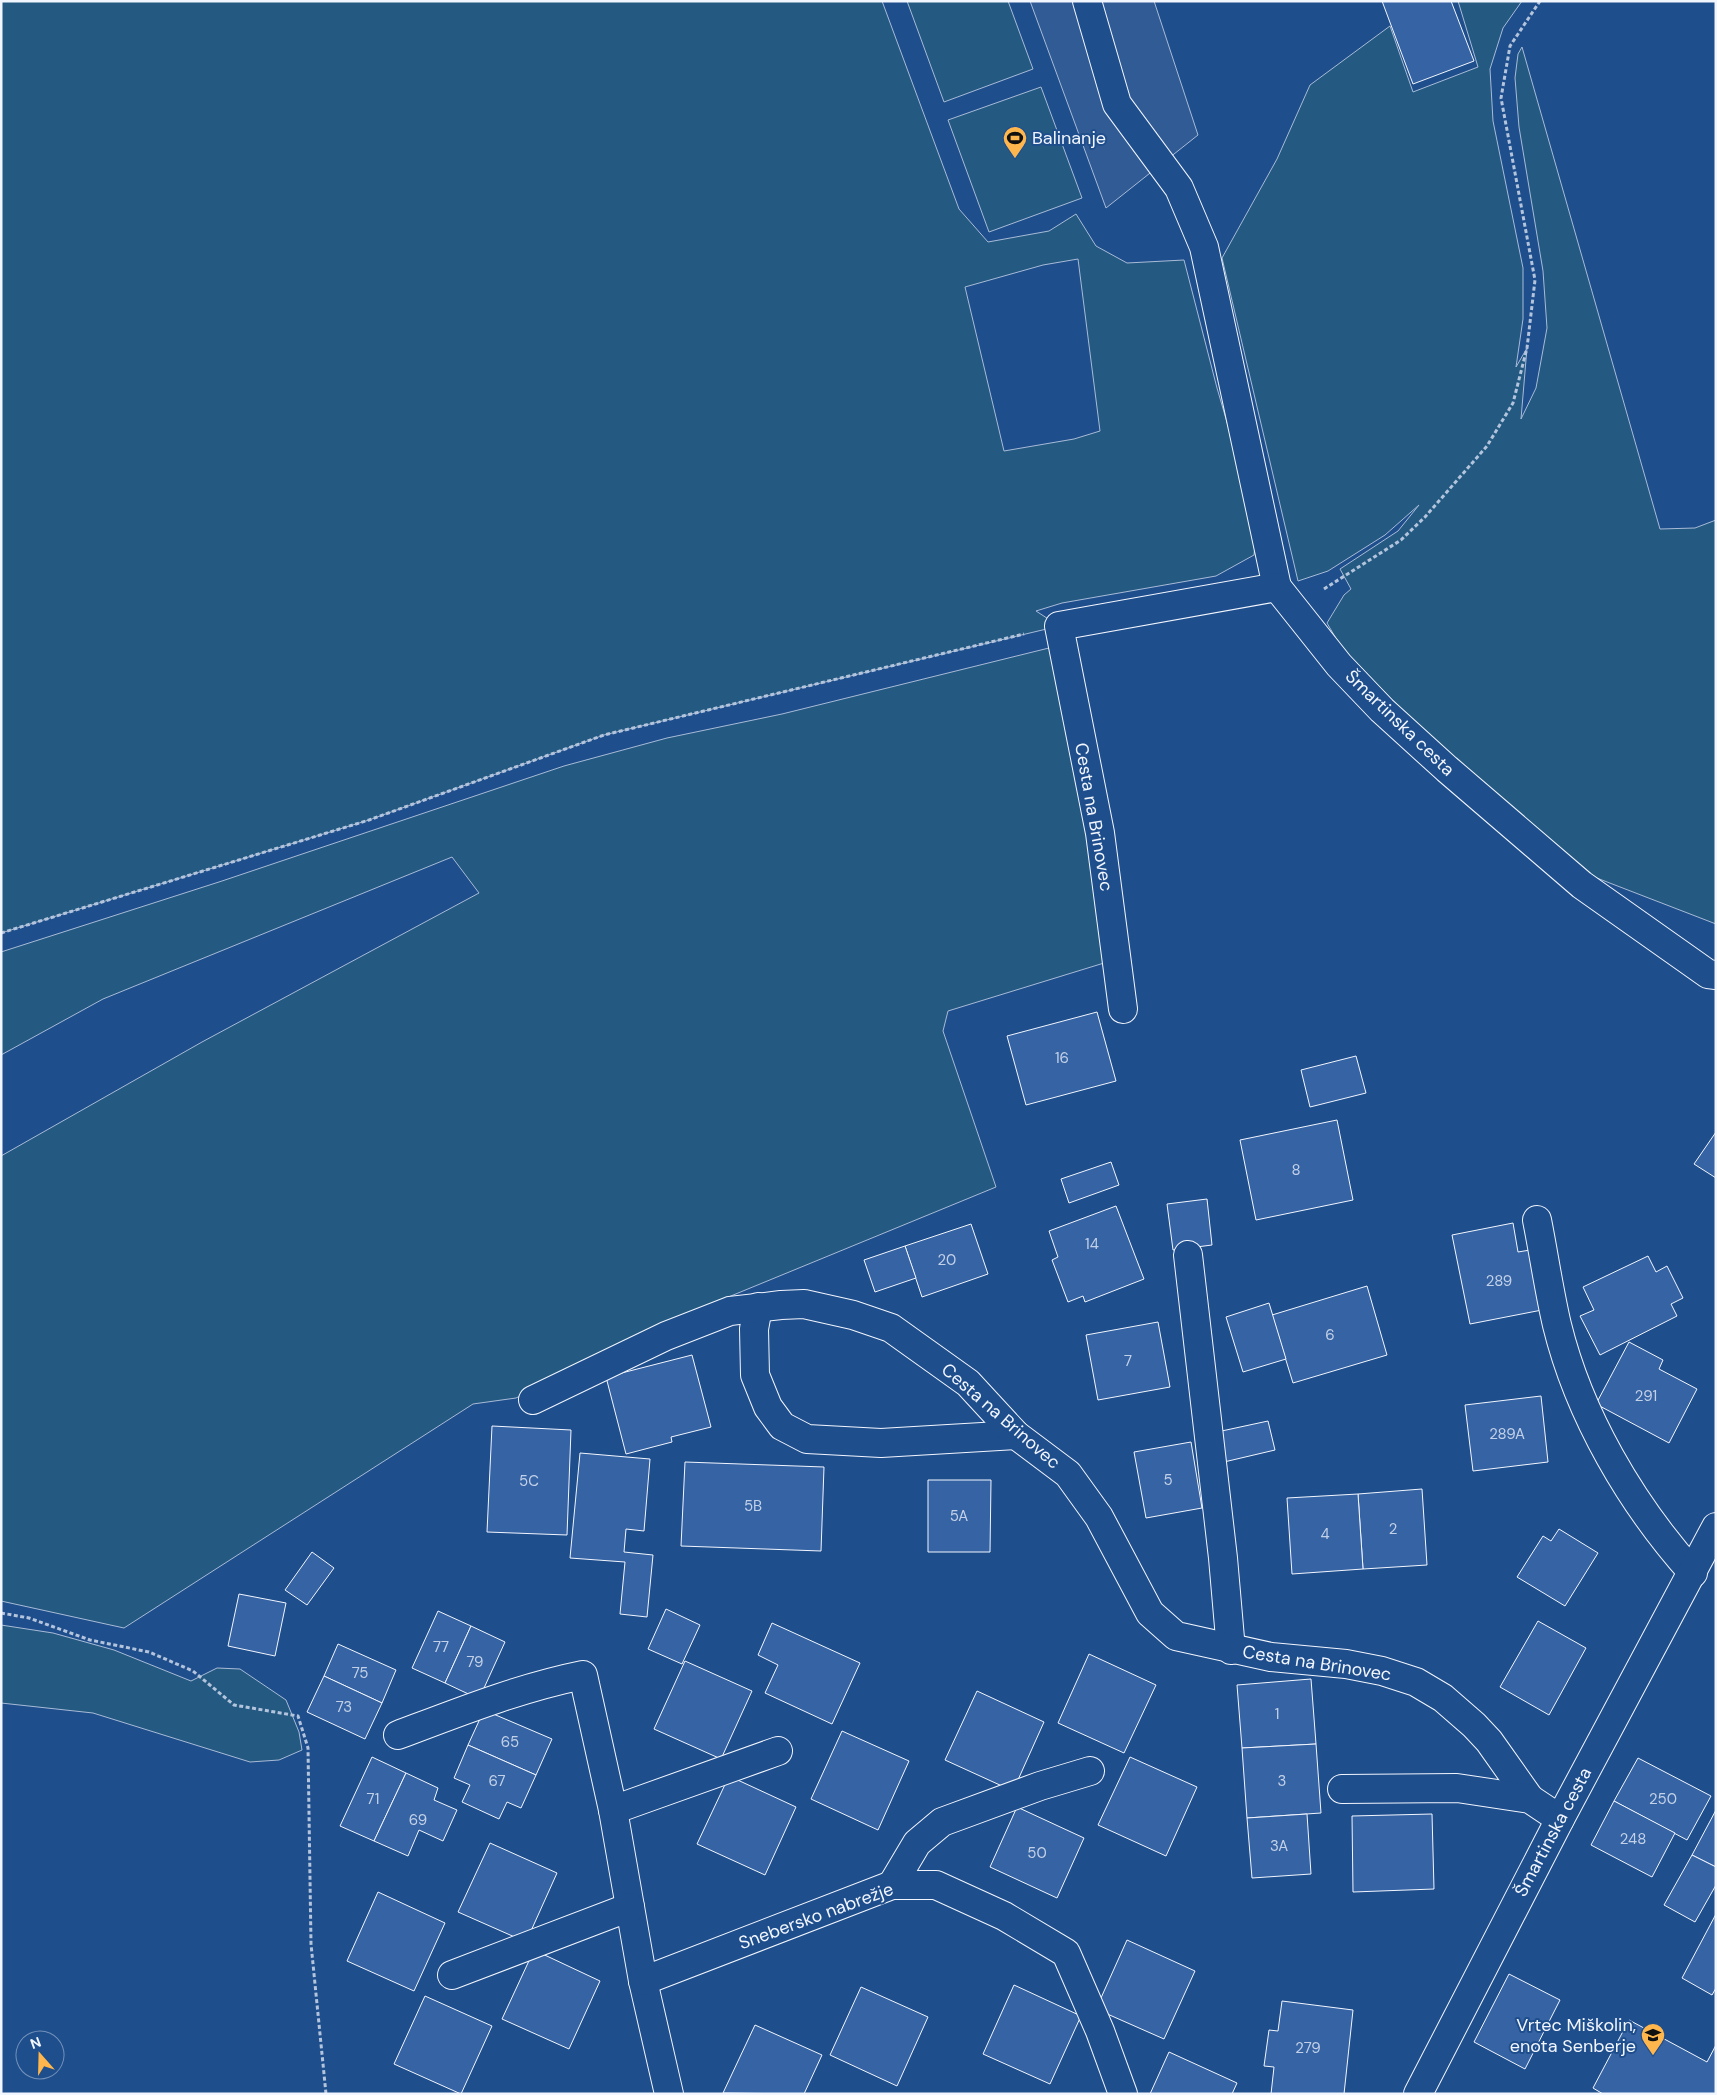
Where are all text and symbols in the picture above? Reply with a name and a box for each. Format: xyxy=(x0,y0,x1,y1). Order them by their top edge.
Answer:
sports icon: Balinanje xyxy=(1002,125,1028,159)
place label: Balinanje xyxy=(1032,126,1106,150)
street label: Šmartinska cesta xyxy=(1340,665,1460,781)
street label: Cesta na Brinovec xyxy=(1069,741,1119,893)
house number: 16 xyxy=(1055,1048,1069,1068)
house number: 8 xyxy=(1291,1160,1301,1180)
house number: 14 xyxy=(1085,1234,1099,1254)
house number: 20 xyxy=(938,1250,956,1270)
house number: 289 xyxy=(1486,1271,1512,1291)
house number: 6 xyxy=(1325,1325,1335,1345)
house number: 7 xyxy=(1124,1351,1132,1371)
street label: Cesta na Brinovec xyxy=(936,1358,1066,1474)
house number: 291 xyxy=(1635,1386,1657,1406)
house number: 289A xyxy=(1489,1424,1525,1444)
house number: 5 xyxy=(1163,1470,1173,1490)
house number: 5C xyxy=(519,1471,539,1491)
house number: 5B xyxy=(744,1496,762,1516)
house number: 5A xyxy=(950,1506,968,1526)
house number: 2 xyxy=(1389,1519,1397,1539)
house number: 4 xyxy=(1320,1524,1330,1544)
house number: 77 xyxy=(433,1637,449,1657)
street label: Cesta na Brinovec xyxy=(1241,1639,1393,1687)
house number: 79 xyxy=(466,1652,484,1672)
house number: 75 xyxy=(352,1663,368,1683)
house number: 73 xyxy=(336,1697,352,1717)
house number: 1 xyxy=(1275,1704,1279,1724)
house number: 65 xyxy=(501,1732,519,1752)
street label: Šmartinska cesta xyxy=(1509,1763,1597,1901)
house number: 67 xyxy=(488,1771,506,1791)
house number: 3 xyxy=(1278,1771,1286,1791)
house number: 71 xyxy=(367,1789,379,1809)
house number: 250 xyxy=(1649,1789,1677,1809)
house number: 69 xyxy=(409,1810,427,1830)
house number: 248 xyxy=(1620,1829,1646,1849)
house number: 3A xyxy=(1270,1836,1288,1856)
house number: 50 xyxy=(1027,1843,1047,1863)
street label: Snebersko nabrežje xyxy=(735,1877,897,1955)
place label: Vrtec Miškolin, enota Senberje xyxy=(1510,2013,1636,2058)
school or university icon: Vrtec Miškolin, enota Senberje xyxy=(1640,2022,1666,2056)
north arrow xyxy=(15,2030,65,2080)
text: N xyxy=(28,2033,43,2053)
house number: 279 xyxy=(1295,2038,1321,2058)

